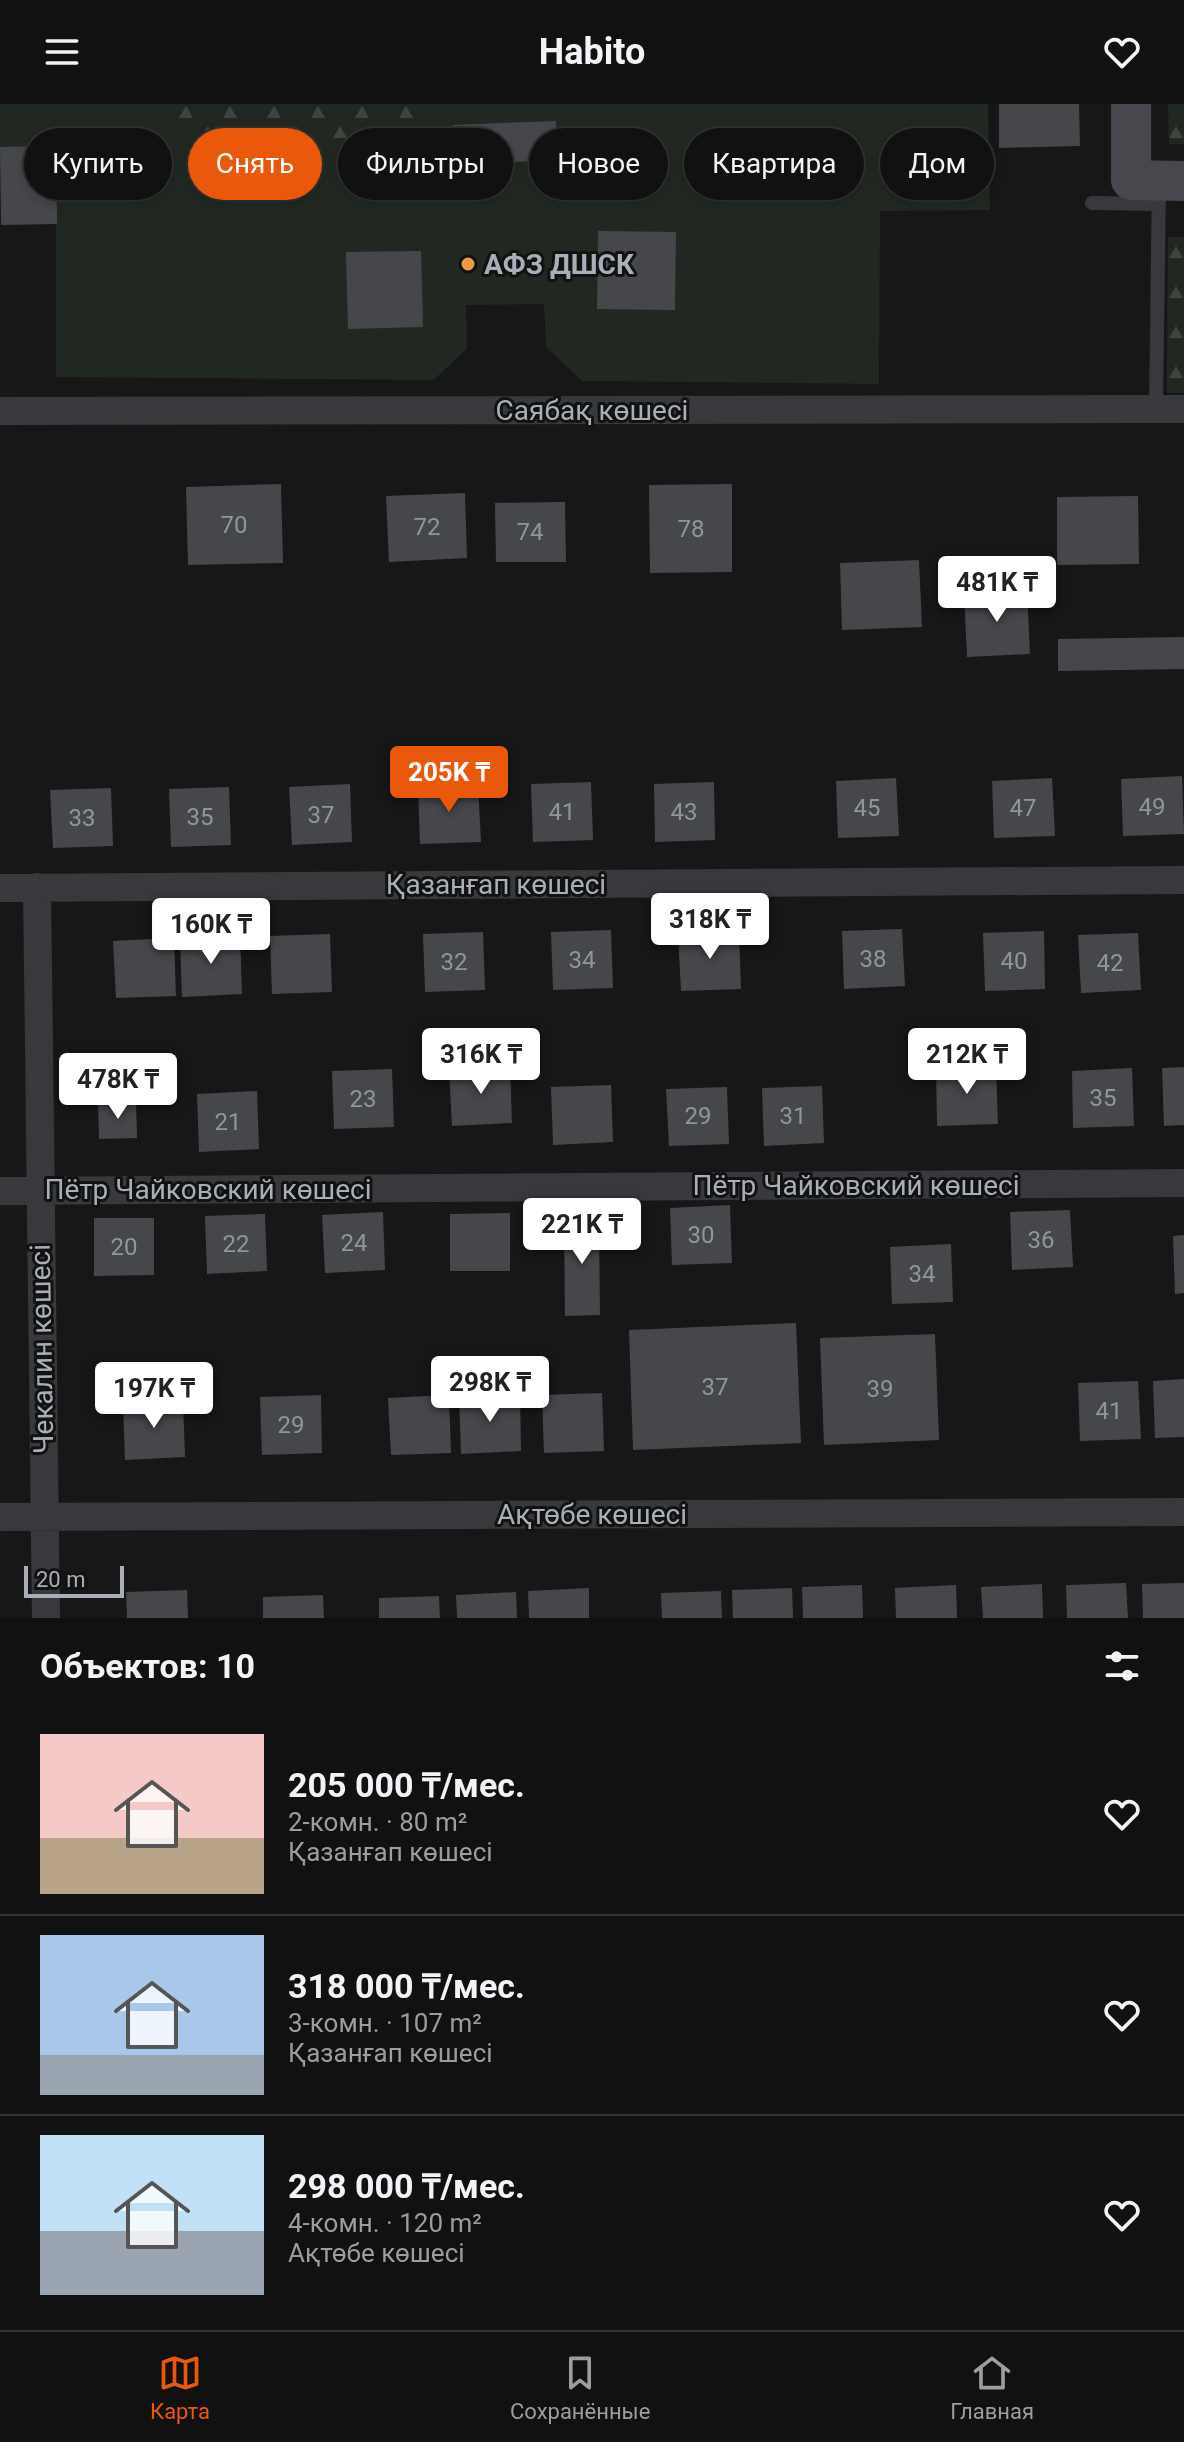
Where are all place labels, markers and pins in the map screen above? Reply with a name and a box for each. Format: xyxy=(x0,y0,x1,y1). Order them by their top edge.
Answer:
place label: АФЗ ДШСК xyxy=(484,248,635,281)
marker: АФЗ ДШСК xyxy=(459,255,477,273)
pin: 481K ₸ xyxy=(932,556,1062,624)
pin: 205K ₸ xyxy=(384,746,514,814)
pin: 318K ₸ xyxy=(645,893,775,961)
pin: 160K ₸ xyxy=(146,898,276,966)
pin: 316K ₸ xyxy=(416,1028,546,1096)
pin: 212K ₸ xyxy=(902,1028,1032,1096)
pin: 478K ₸ xyxy=(53,1053,183,1121)
pin: 221K ₸ xyxy=(517,1198,647,1266)
pin: 298K ₸ xyxy=(425,1356,555,1424)
pin: 197K ₸ xyxy=(89,1362,219,1430)

